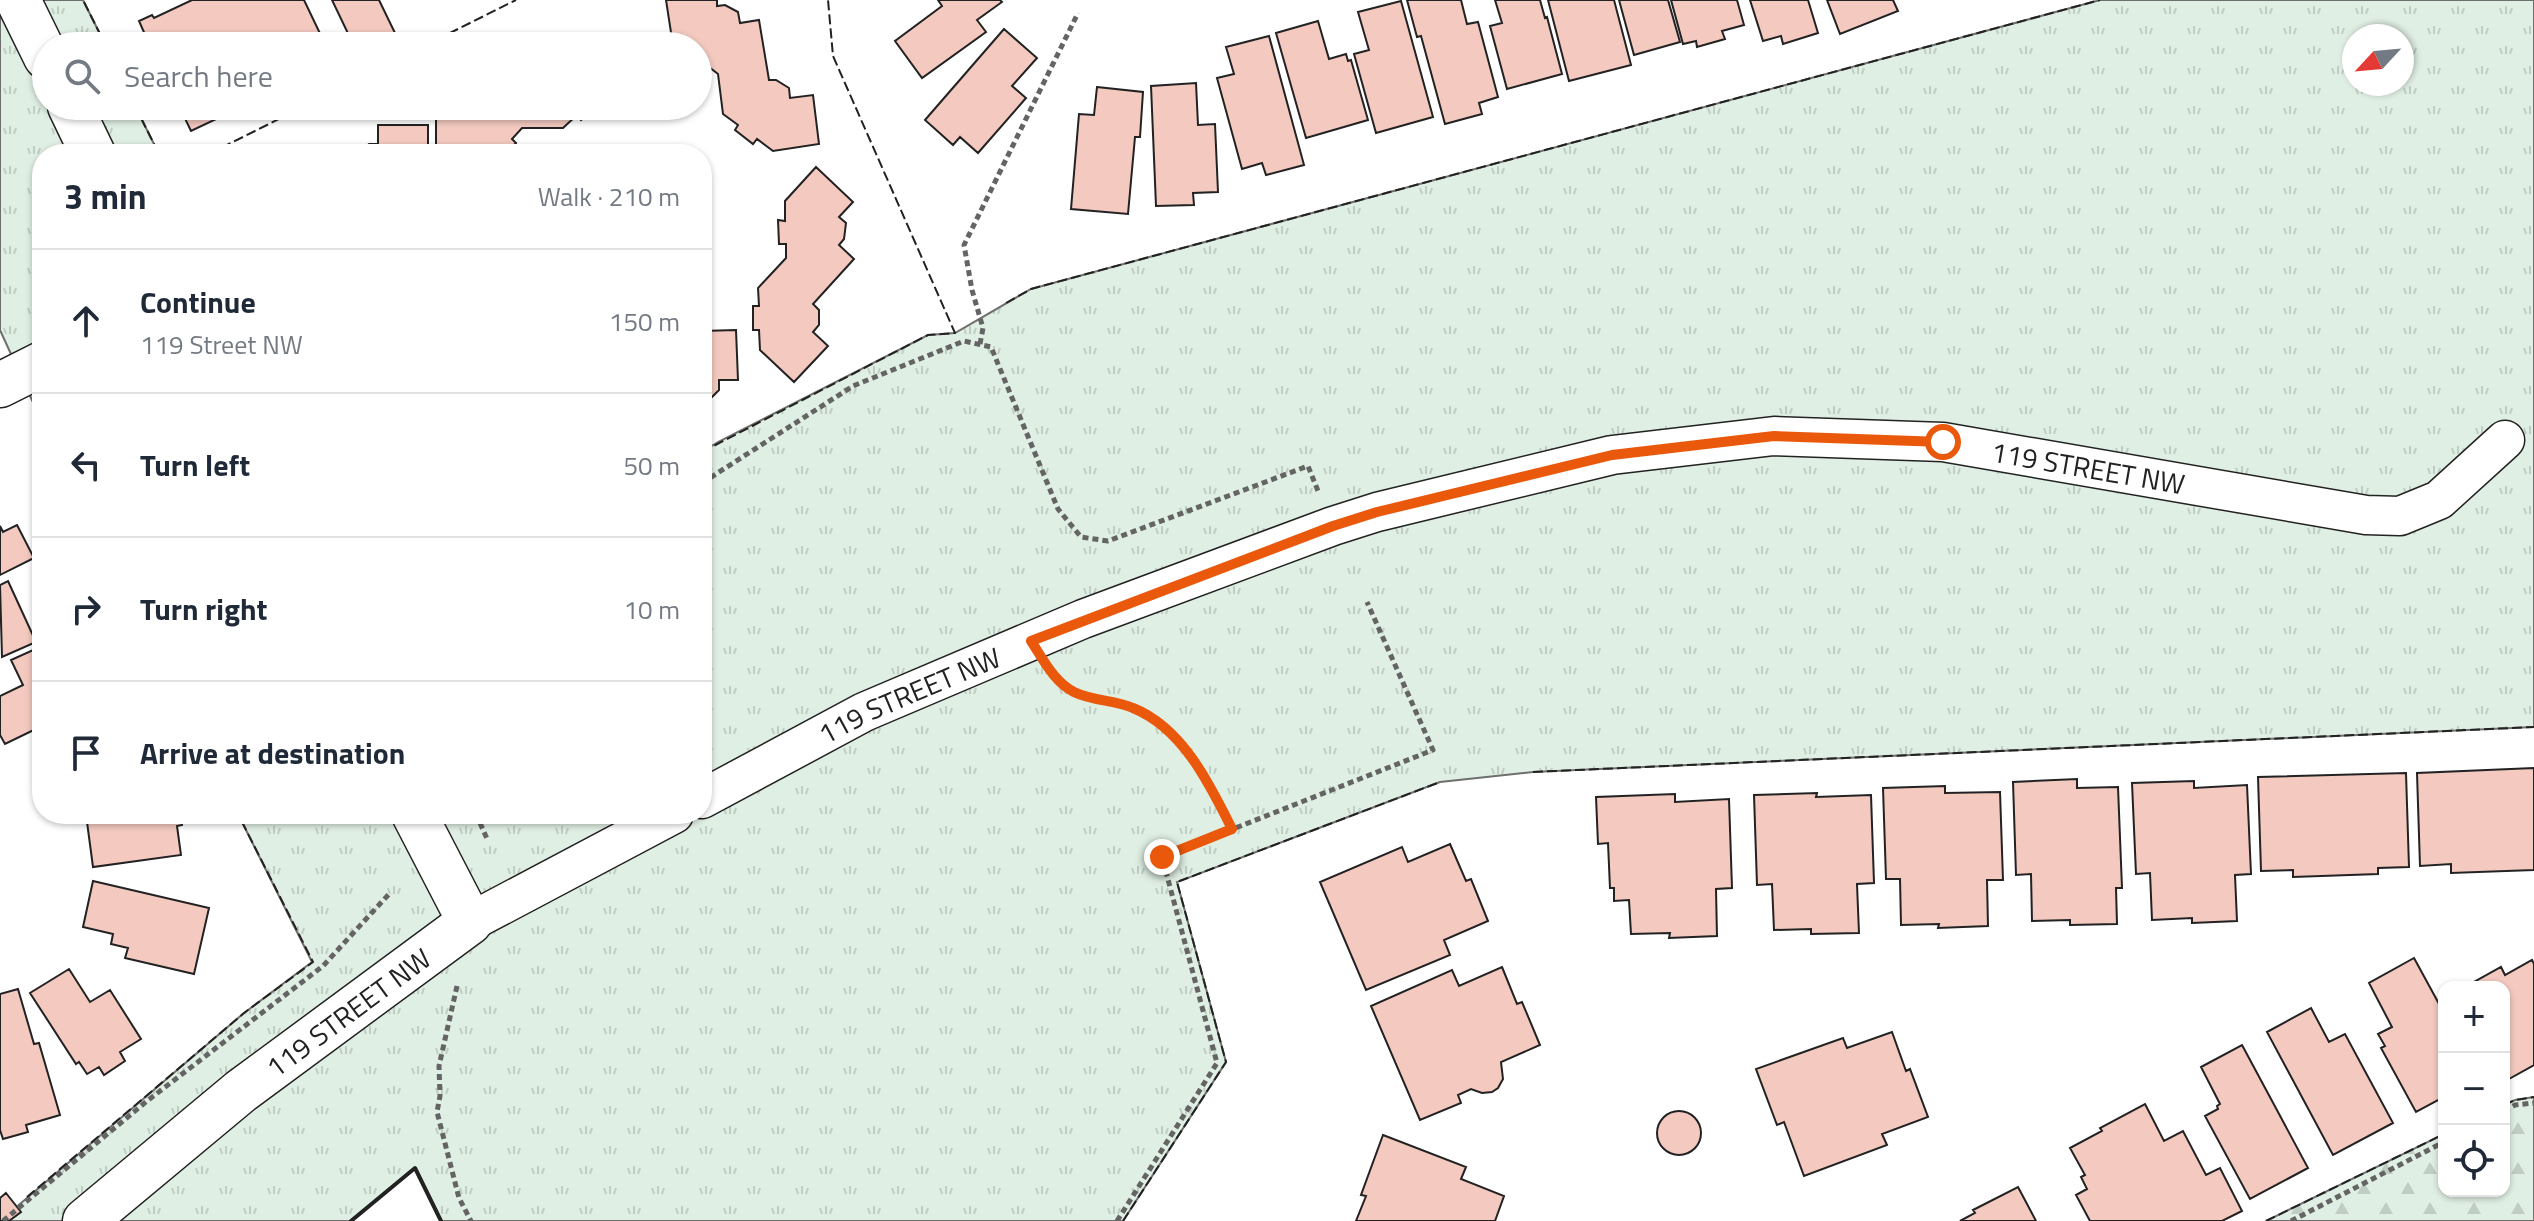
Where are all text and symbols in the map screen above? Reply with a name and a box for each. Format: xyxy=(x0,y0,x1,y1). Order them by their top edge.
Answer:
north arrow xyxy=(2342,24,2414,96)
search box xyxy=(32,32,712,120)
text: Search here xyxy=(124,53,273,99)
icon: search xyxy=(60,54,104,98)
text: 3 min xyxy=(64,170,147,222)
text: Walk · 210 m xyxy=(538,177,680,216)
text: Continue xyxy=(140,279,256,325)
icon: ahead xyxy=(64,299,108,343)
text: 150 m xyxy=(609,302,680,341)
text: 119 Street NW xyxy=(140,325,303,364)
route start xyxy=(1925,424,1961,460)
street label: 119 STREET NW xyxy=(1988,429,2188,505)
text: Turn left xyxy=(140,442,250,488)
icon: left xyxy=(64,443,108,487)
text: 50 m xyxy=(623,446,680,485)
text: Turn right xyxy=(140,586,268,632)
icon: right xyxy=(64,587,108,631)
text: 10 m xyxy=(623,590,680,629)
street label: 119 STREET NW xyxy=(810,635,1007,755)
text: Arrive at destination xyxy=(140,730,405,776)
icon: arrive xyxy=(64,731,108,775)
route end xyxy=(1144,839,1180,875)
street label: 119 STREET NW xyxy=(256,937,440,1088)
map controls xyxy=(2438,981,2510,1197)
button: + xyxy=(2438,981,2510,1053)
button: − xyxy=(2438,1053,2510,1125)
button: locate xyxy=(2438,1125,2510,1197)

